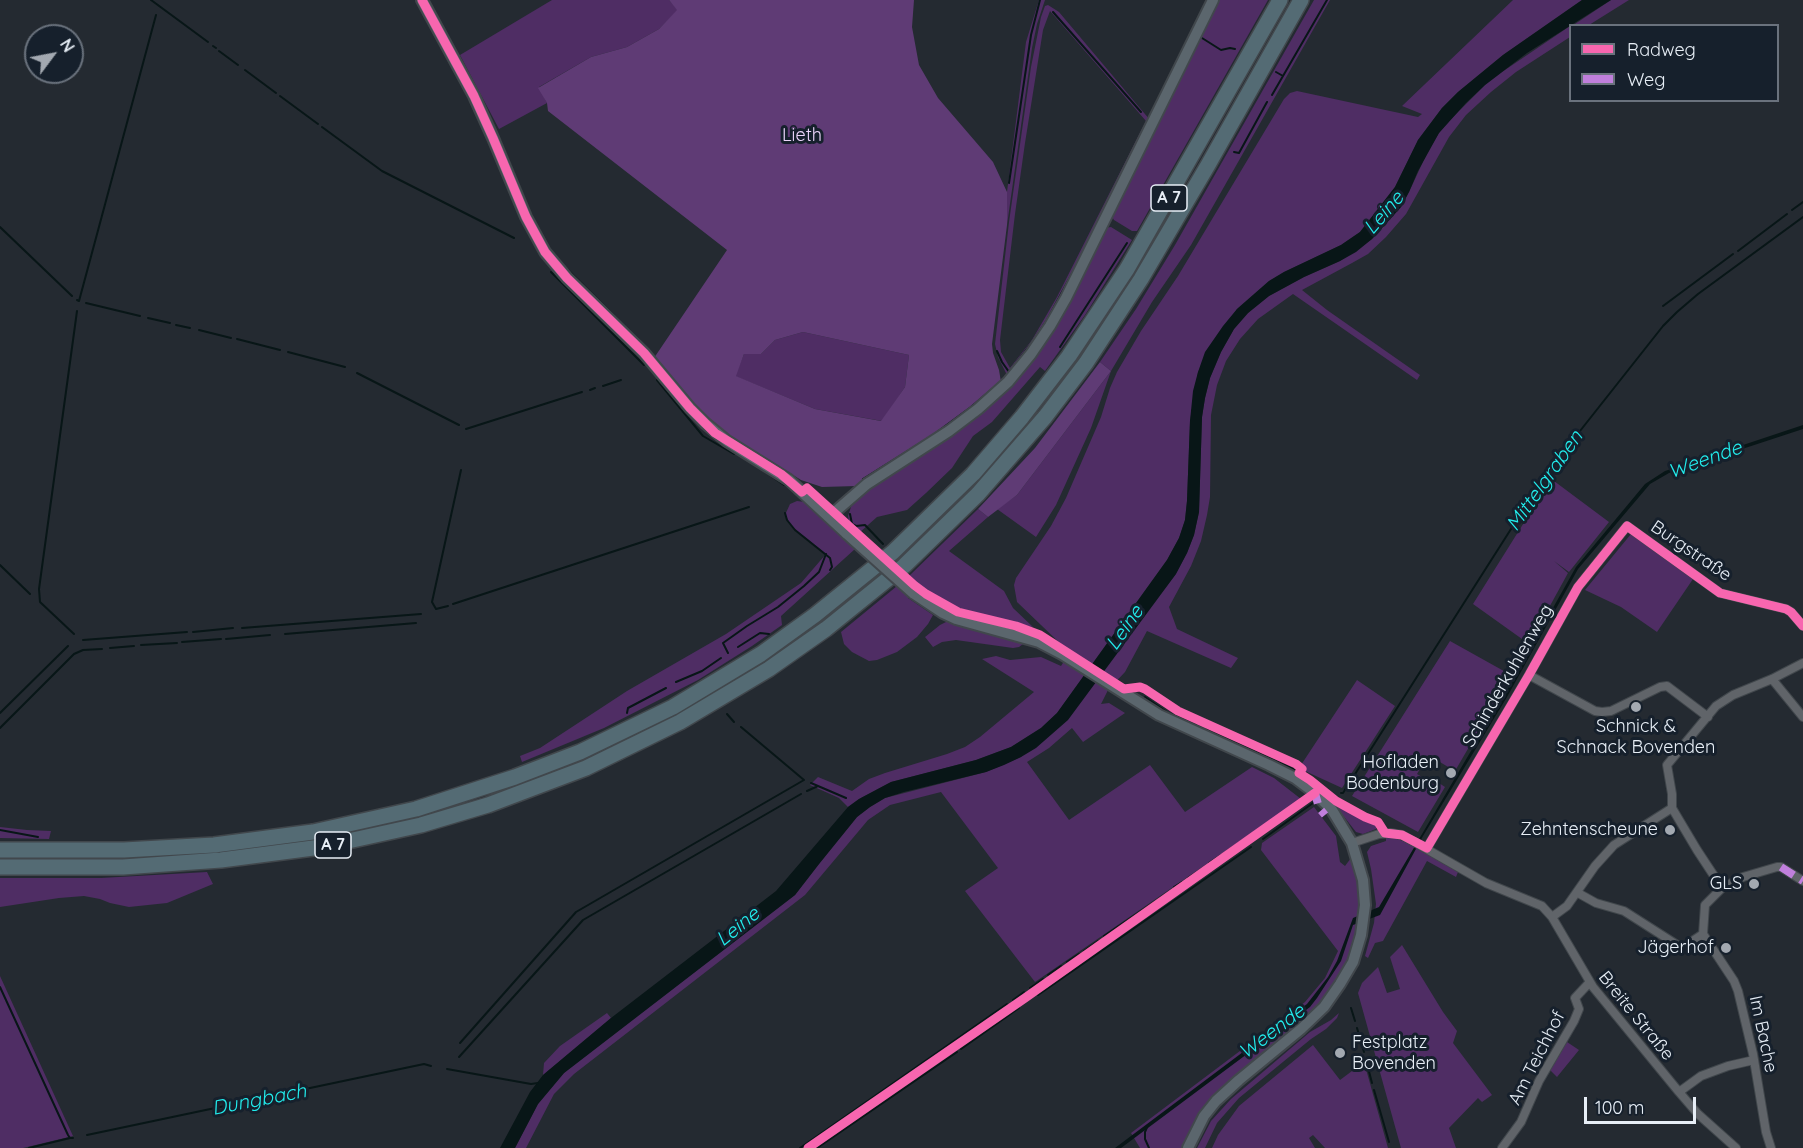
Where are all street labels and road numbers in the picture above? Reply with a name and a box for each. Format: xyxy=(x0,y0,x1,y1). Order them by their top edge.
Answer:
road number: A 7 xyxy=(1151,185,1187,211)
street label: Burgstraße xyxy=(1646,516,1736,586)
street label: Schinderkuhlenweg xyxy=(1458,601,1558,751)
road number: A 7 xyxy=(315,832,351,858)
street label: Breite Straße xyxy=(1594,967,1678,1065)
street label: Im Bache xyxy=(1744,994,1782,1074)
street label: Am Teichhof xyxy=(1504,1007,1570,1109)

